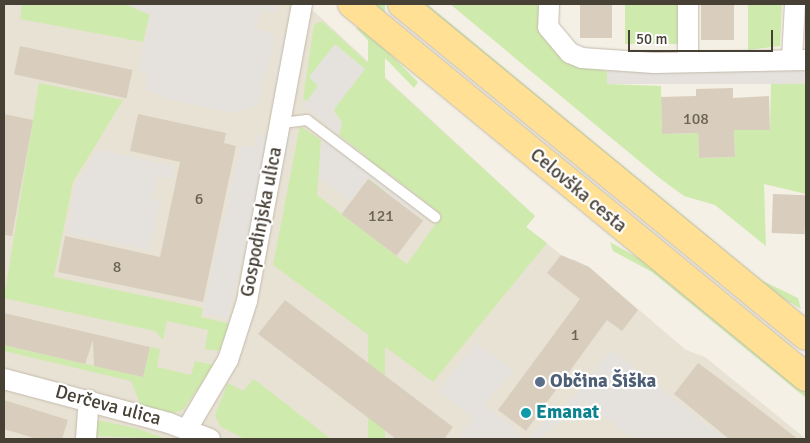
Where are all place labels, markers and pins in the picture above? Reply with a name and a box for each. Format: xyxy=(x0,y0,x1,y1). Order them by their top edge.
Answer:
place label: Občina Šiška xyxy=(550,371,656,393)
marker: Občina Šiška xyxy=(534,376,546,388)
place label: Emanat xyxy=(536,402,599,424)
marker: Emanat xyxy=(520,407,532,419)

